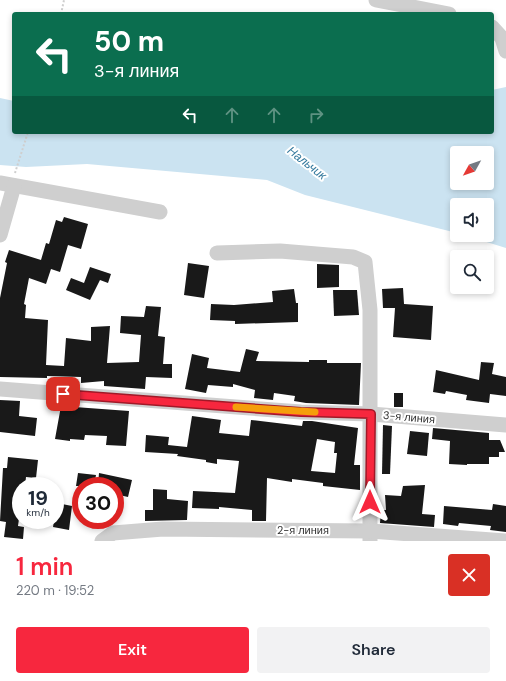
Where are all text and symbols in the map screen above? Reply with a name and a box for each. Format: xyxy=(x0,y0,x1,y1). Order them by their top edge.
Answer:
text: 50 m xyxy=(94,23,164,60)
icon: left xyxy=(28,28,80,80)
text: 3-я линия xyxy=(94,59,179,83)
icon: left xyxy=(179,104,201,126)
icon: ahead xyxy=(221,104,243,126)
icon: ahead xyxy=(263,104,285,126)
icon: right xyxy=(305,104,327,126)
water label: Нальчик xyxy=(284,143,331,184)
north arrow xyxy=(450,146,494,190)
map controls xyxy=(450,146,494,294)
button: sound xyxy=(450,198,494,242)
button: search xyxy=(450,250,494,294)
pin xyxy=(46,377,80,411)
icon: arrive xyxy=(52,383,74,405)
street label: 3-я линия xyxy=(382,408,436,426)
speed limit sign: 30 xyxy=(72,477,124,529)
position arrow xyxy=(349,481,391,523)
text: 19 xyxy=(28,485,48,511)
text: km/h xyxy=(26,506,50,519)
street label: 2-я линия xyxy=(277,523,329,537)
text: 1 min xyxy=(16,551,73,582)
button: close xyxy=(448,554,490,596)
text: 220 m · 19:52 xyxy=(16,582,94,599)
button: Exit xyxy=(16,627,249,673)
button: Share xyxy=(257,627,490,673)

